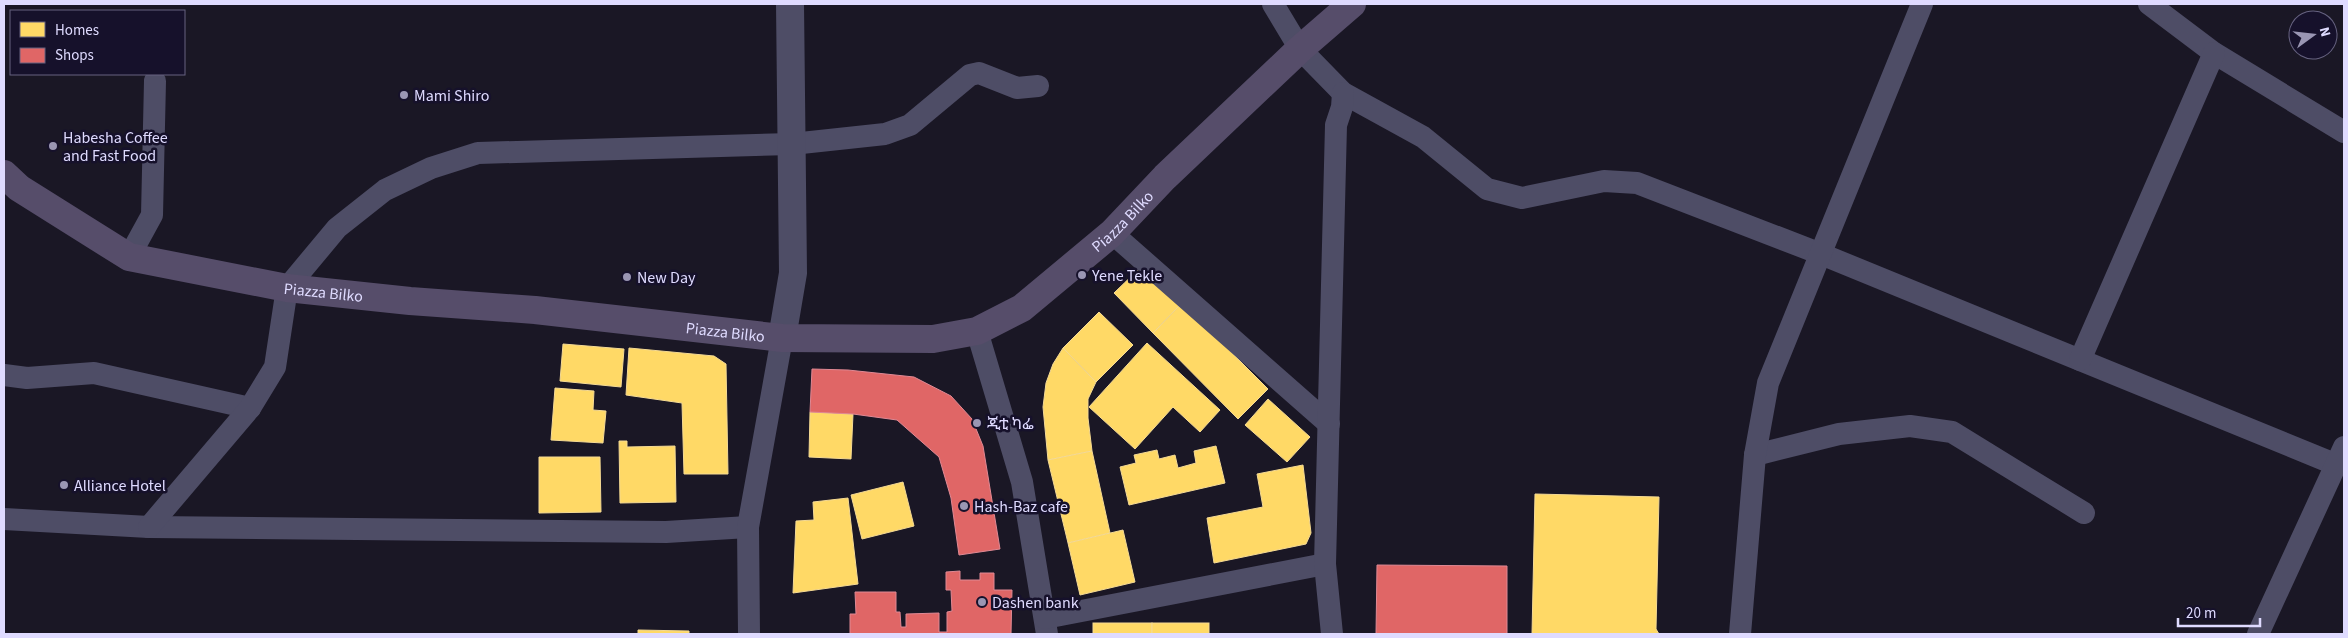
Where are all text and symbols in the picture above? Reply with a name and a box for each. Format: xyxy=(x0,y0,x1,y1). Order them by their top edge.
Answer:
legend xyxy=(10,10,185,75)
north arrow xyxy=(2288,10,2338,60)
text: Homes xyxy=(55,20,99,41)
text: N xyxy=(2314,25,2335,39)
text: Shops xyxy=(55,45,94,66)
place label: Mami Shiro xyxy=(414,85,489,107)
marker: Mami Shiro xyxy=(398,89,410,101)
place label: Habesha Coffee and Fast Food xyxy=(63,127,168,167)
marker: Habesha Coffee and Fast Food xyxy=(47,140,59,152)
street label: Piazza Bilko xyxy=(1087,186,1159,258)
place label: Yene Tekle xyxy=(1091,265,1162,287)
place label: New Day xyxy=(637,267,696,289)
marker: Yene Tekle xyxy=(1076,269,1088,281)
marker: New Day xyxy=(621,271,633,283)
street label: Piazza Bilko xyxy=(283,278,364,308)
street label: Piazza Bilko xyxy=(685,317,766,348)
place label: ጂቲ ካፌ xyxy=(987,413,1034,435)
marker: ጂቲ ካፌ xyxy=(971,417,983,429)
place label: Alliance Hotel xyxy=(74,475,166,497)
marker: Alliance Hotel xyxy=(58,479,70,491)
place label: Hash-Baz cafe xyxy=(974,496,1068,518)
marker: Hash-Baz cafe xyxy=(958,500,970,512)
place label: Dashen bank xyxy=(992,592,1079,614)
marker: Dashen bank xyxy=(976,596,988,608)
scale bar xyxy=(2178,596,2260,628)
text: 20 m xyxy=(2186,603,2216,624)

